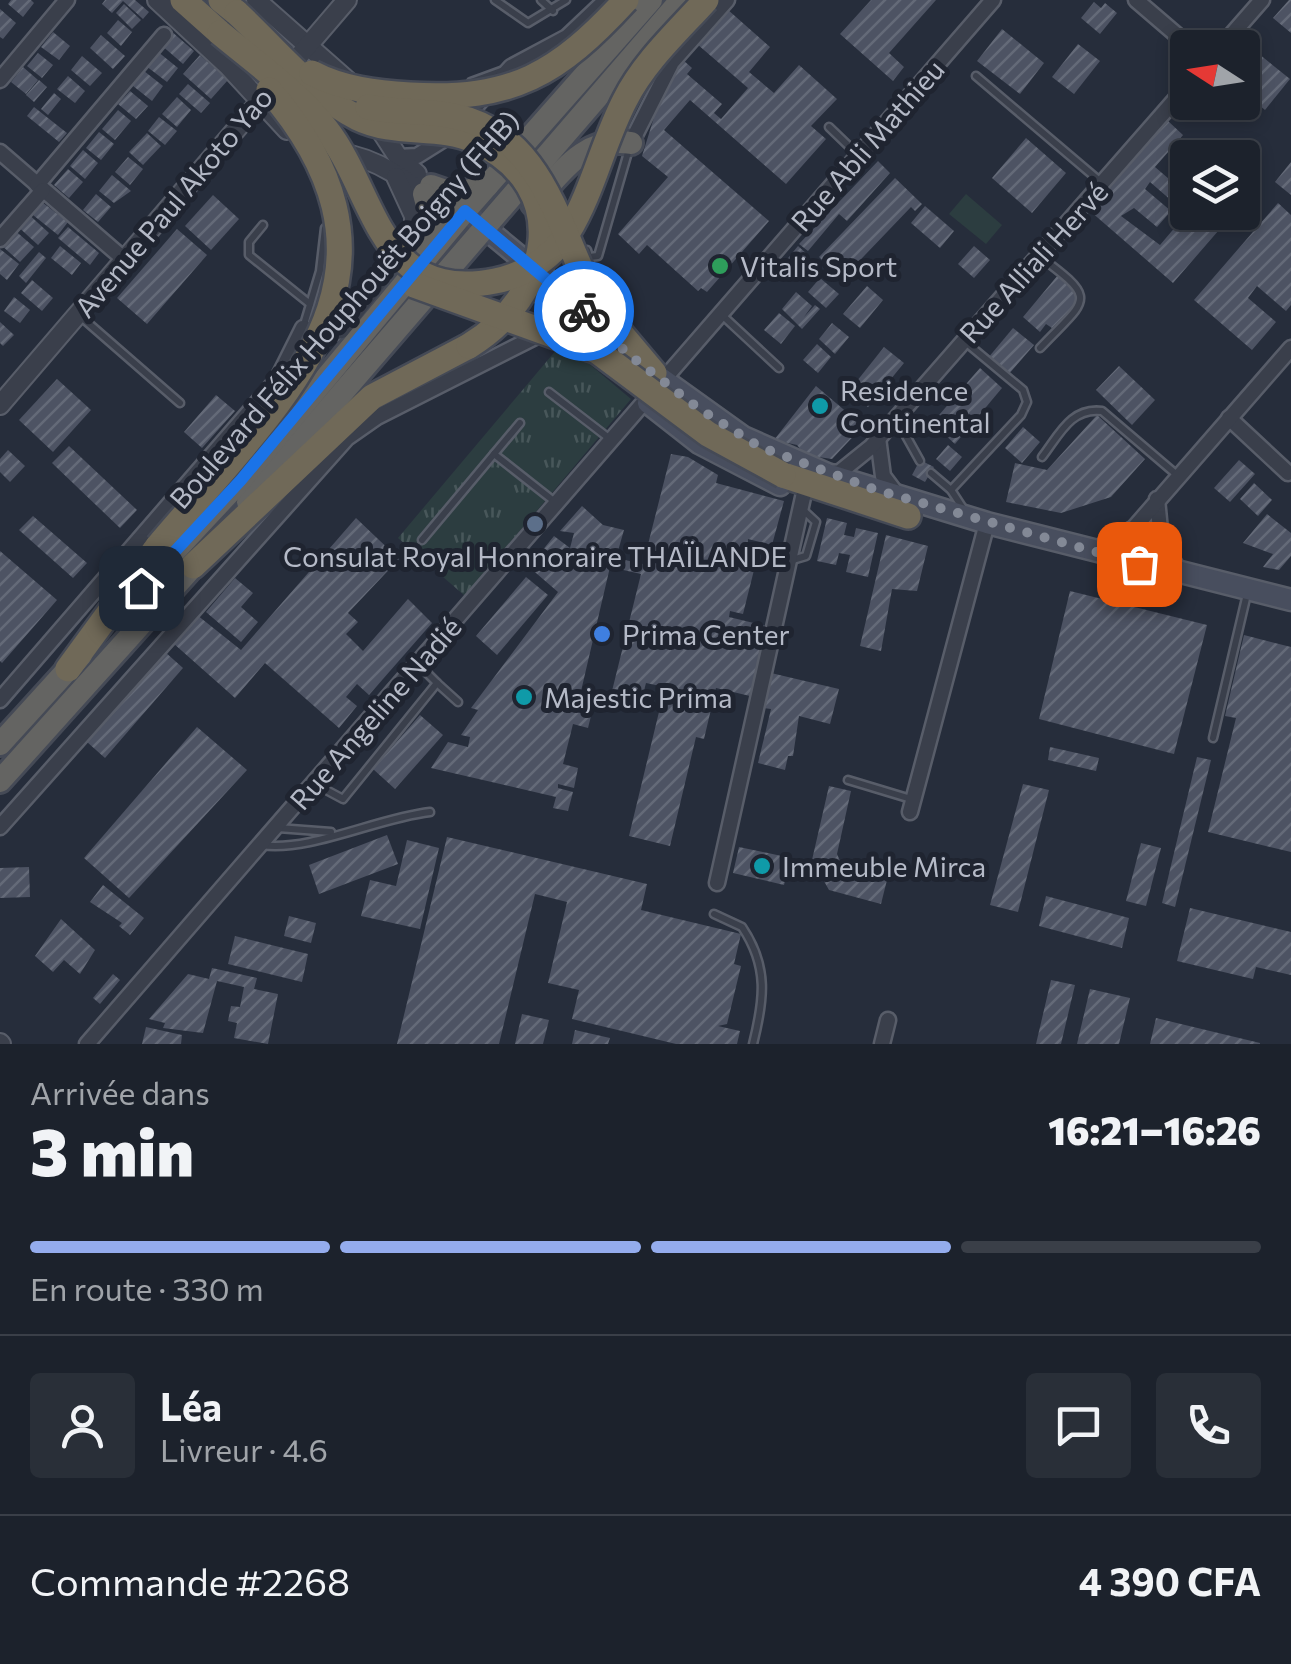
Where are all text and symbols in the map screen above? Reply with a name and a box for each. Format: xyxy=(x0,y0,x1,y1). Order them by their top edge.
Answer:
north arrow xyxy=(1170,30,1260,120)
map controls xyxy=(1170,30,1260,230)
street label: Rue Abli Mathieu xyxy=(783,52,951,238)
street label: Avenue Paul Akoto Yao xyxy=(67,80,279,324)
street label: Boulevard Félix Houphouët Boigny (FHB) xyxy=(162,103,526,515)
button: layers xyxy=(1170,140,1260,230)
street label: Rue Alliali Hervé xyxy=(952,174,1114,350)
place label: Vitalis Sport xyxy=(740,249,897,283)
marker: Vitalis Sport xyxy=(709,255,731,277)
courier xyxy=(534,261,634,361)
icon: bike xyxy=(557,284,612,339)
place label: Residence Continental xyxy=(840,373,991,439)
marker: Residence Continental xyxy=(809,395,831,417)
marker: Consulat Royal Honnoraire THAÏLANDE xyxy=(524,513,546,535)
pin xyxy=(1097,522,1182,607)
icon: bag xyxy=(1112,537,1167,592)
place label: Consulat Royal Honnoraire THAÏLANDE xyxy=(283,539,787,573)
pin xyxy=(99,546,184,631)
icon: home xyxy=(114,561,169,616)
street label: Rue Angeline Nadié xyxy=(282,610,468,816)
place label: Prima Center xyxy=(622,617,790,651)
marker: Prima Center xyxy=(591,623,613,645)
place label: Majestic Prima xyxy=(544,680,733,714)
marker: Majestic Prima xyxy=(513,686,535,708)
place label: Immeuble Mirca xyxy=(782,849,986,883)
marker: Immeuble Mirca xyxy=(751,855,773,877)
text: Arrivée dans xyxy=(30,1072,210,1112)
text: 16:21–16:26 xyxy=(1048,1106,1261,1153)
text: 3 min xyxy=(30,1110,194,1189)
text: En route · 330 m xyxy=(30,1268,264,1308)
button: person xyxy=(30,1373,135,1478)
button: chat xyxy=(1026,1373,1131,1478)
button: phone xyxy=(1156,1373,1261,1478)
text: Léa xyxy=(160,1382,222,1429)
text: Livreur · 4.6 xyxy=(160,1429,328,1469)
text: Commande #2268 xyxy=(30,1557,350,1604)
text: 4 390 CFA xyxy=(1079,1557,1261,1604)

